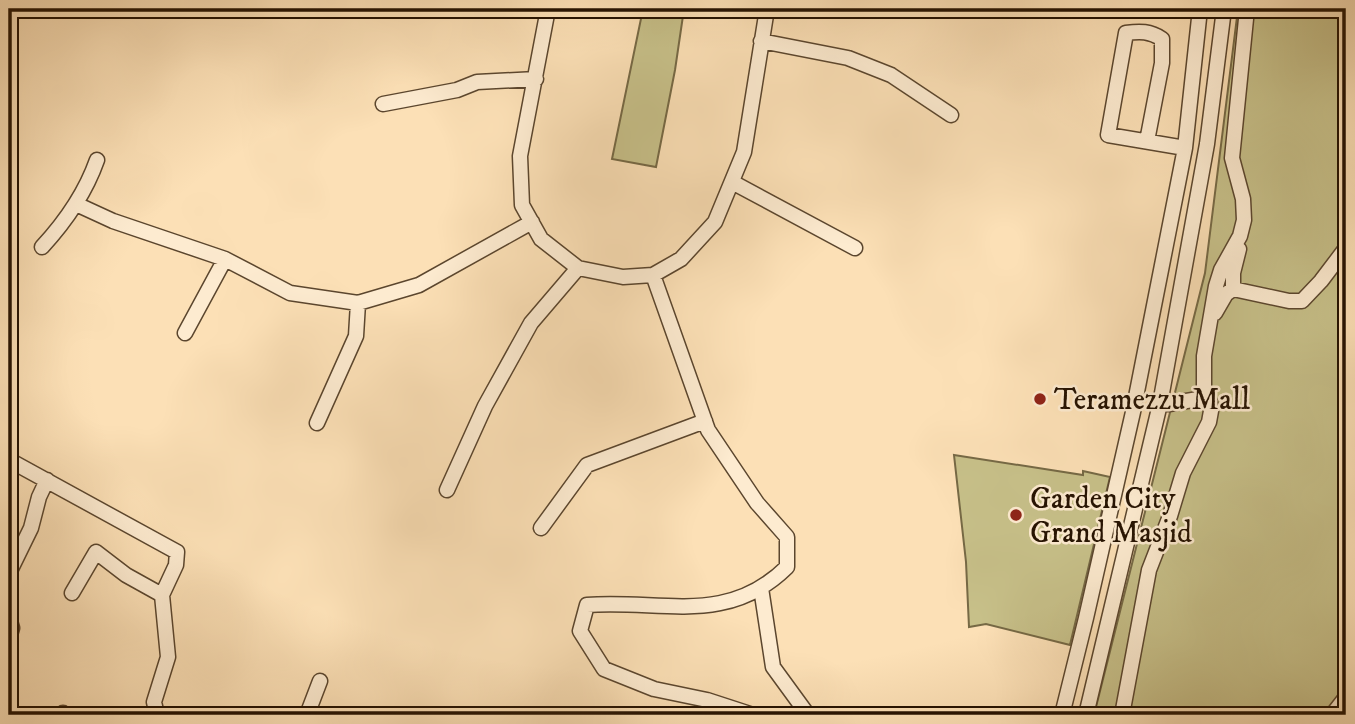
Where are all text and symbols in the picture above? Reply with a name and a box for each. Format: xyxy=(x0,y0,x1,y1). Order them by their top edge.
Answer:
place label: Teramezzu Mall xyxy=(1054,382,1250,419)
marker: Teramezzu Mall xyxy=(1032,391,1048,407)
place label: Garden City Grand Masjid xyxy=(1030,481,1192,552)
marker: Garden City Grand Masjid xyxy=(1008,507,1024,523)

